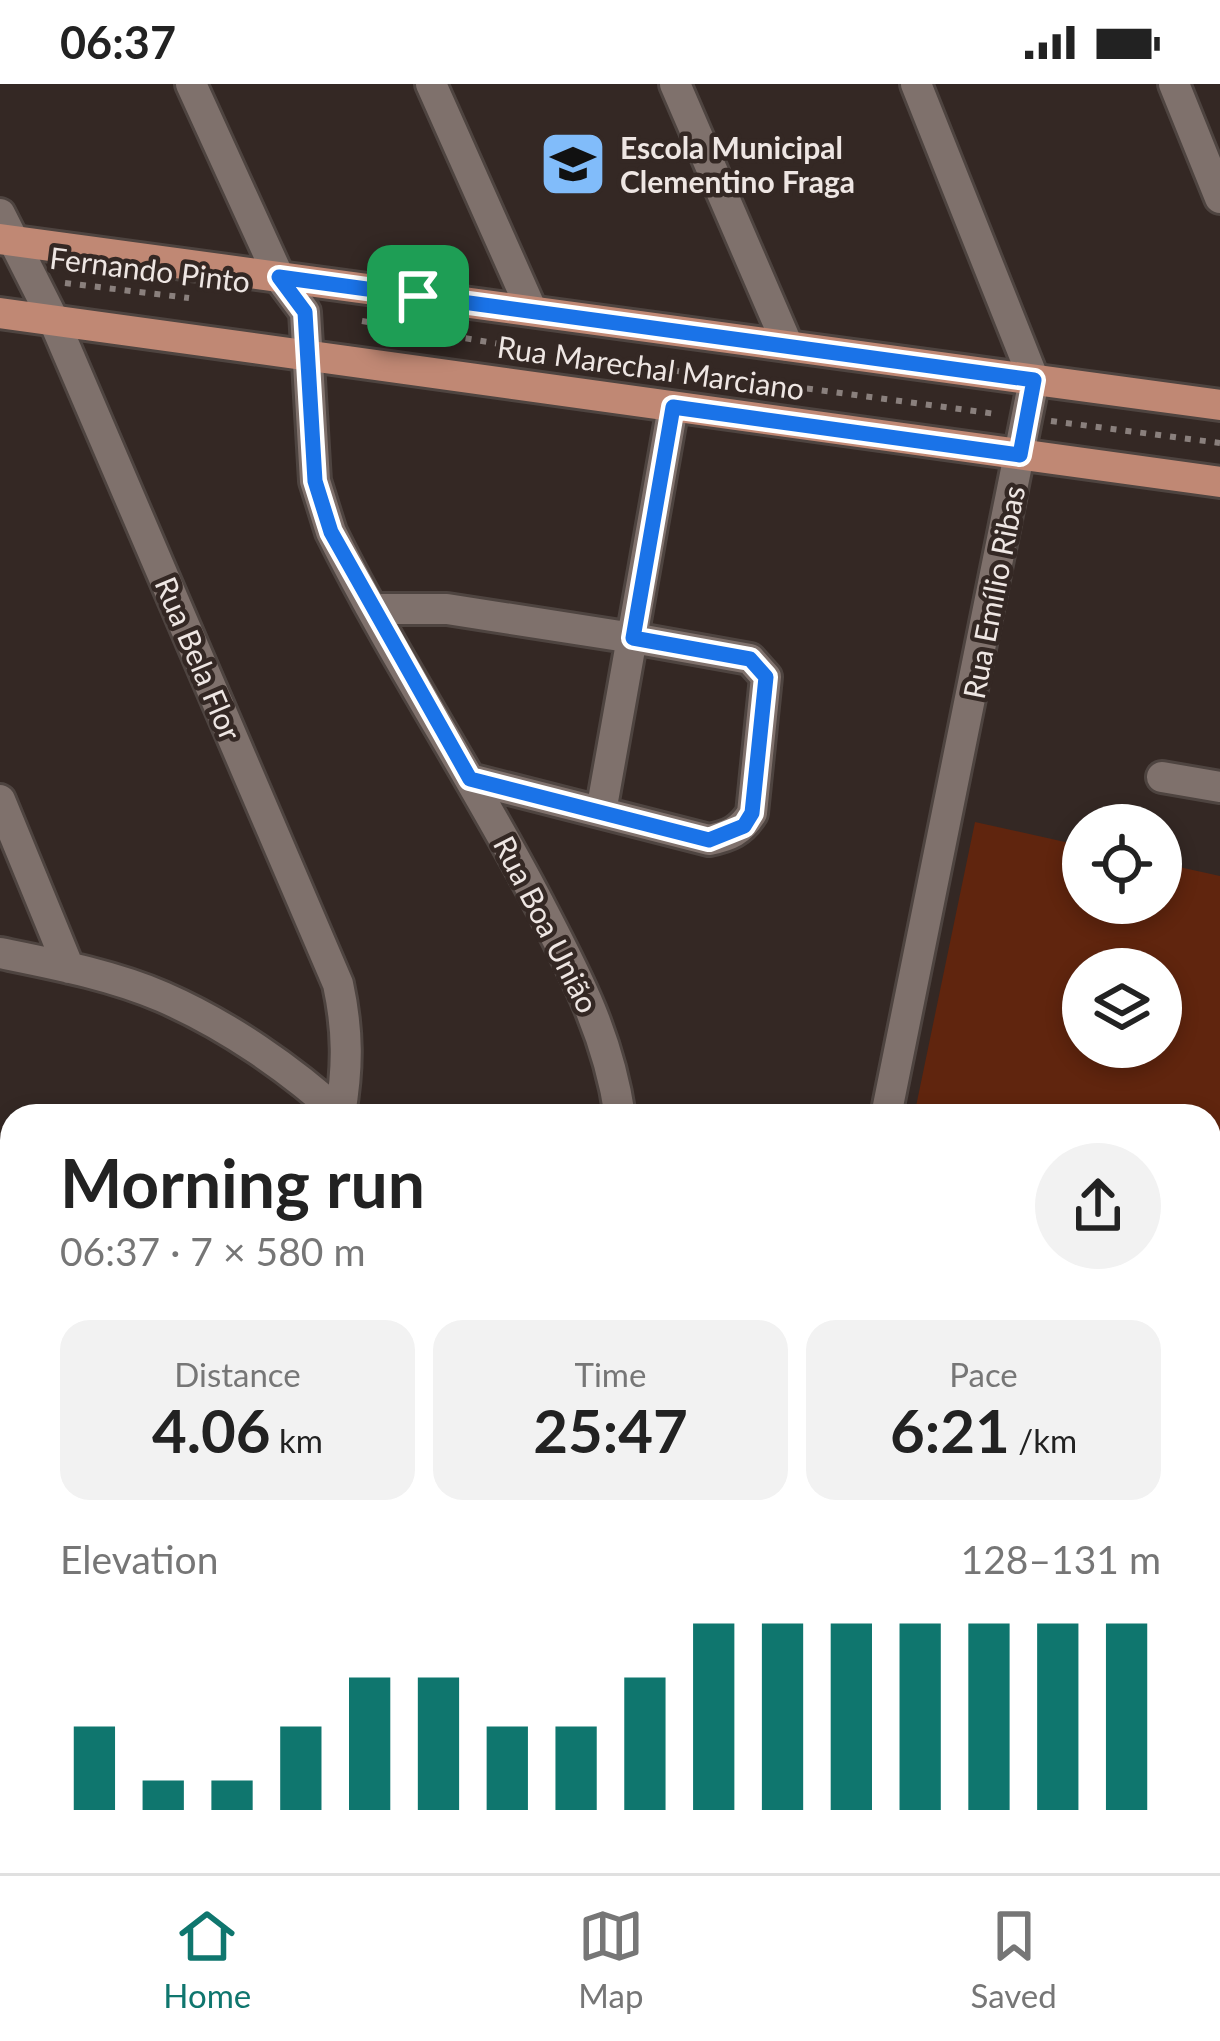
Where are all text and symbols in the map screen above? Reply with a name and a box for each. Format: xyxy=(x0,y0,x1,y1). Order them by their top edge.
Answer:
text: 06:37 xyxy=(60,15,176,69)
school or university icon: Escola Municipal Clementino Fraga xyxy=(538,129,608,199)
place label: Escola Municipal Clementino Fraga xyxy=(620,129,855,199)
street label: Fernando Pinto xyxy=(48,239,252,299)
pin xyxy=(367,245,469,347)
icon: arrive xyxy=(385,263,451,329)
street label: Rua Marechal Marciano xyxy=(495,328,807,406)
street label: Rua Emílio Ribas xyxy=(955,482,1031,702)
street label: Rua Bela Flor xyxy=(148,571,250,745)
map controls xyxy=(1062,804,1182,1068)
button: locate xyxy=(1062,804,1182,924)
street label: Rua Boa União xyxy=(487,830,607,1018)
button: layers xyxy=(1062,948,1182,1068)
text: Morning run xyxy=(60,1143,425,1222)
button: share xyxy=(1035,1143,1161,1269)
text: 06:37 · 7 × 580 m xyxy=(60,1228,365,1274)
text: Distance xyxy=(174,1354,301,1394)
text: Time xyxy=(575,1354,646,1394)
text: Pace xyxy=(949,1354,1018,1394)
text: 4.06 xyxy=(152,1394,271,1466)
text: 25:47 xyxy=(533,1394,688,1466)
text: 6:21 xyxy=(890,1394,1010,1466)
text: km xyxy=(271,1420,323,1460)
text: /km xyxy=(1010,1420,1077,1460)
text: Elevation xyxy=(60,1536,218,1582)
text: 128–131 m xyxy=(961,1536,1161,1582)
tab: Home xyxy=(163,1903,251,2015)
tab: Map xyxy=(578,1903,644,2015)
tab: Saved xyxy=(970,1903,1057,2015)

